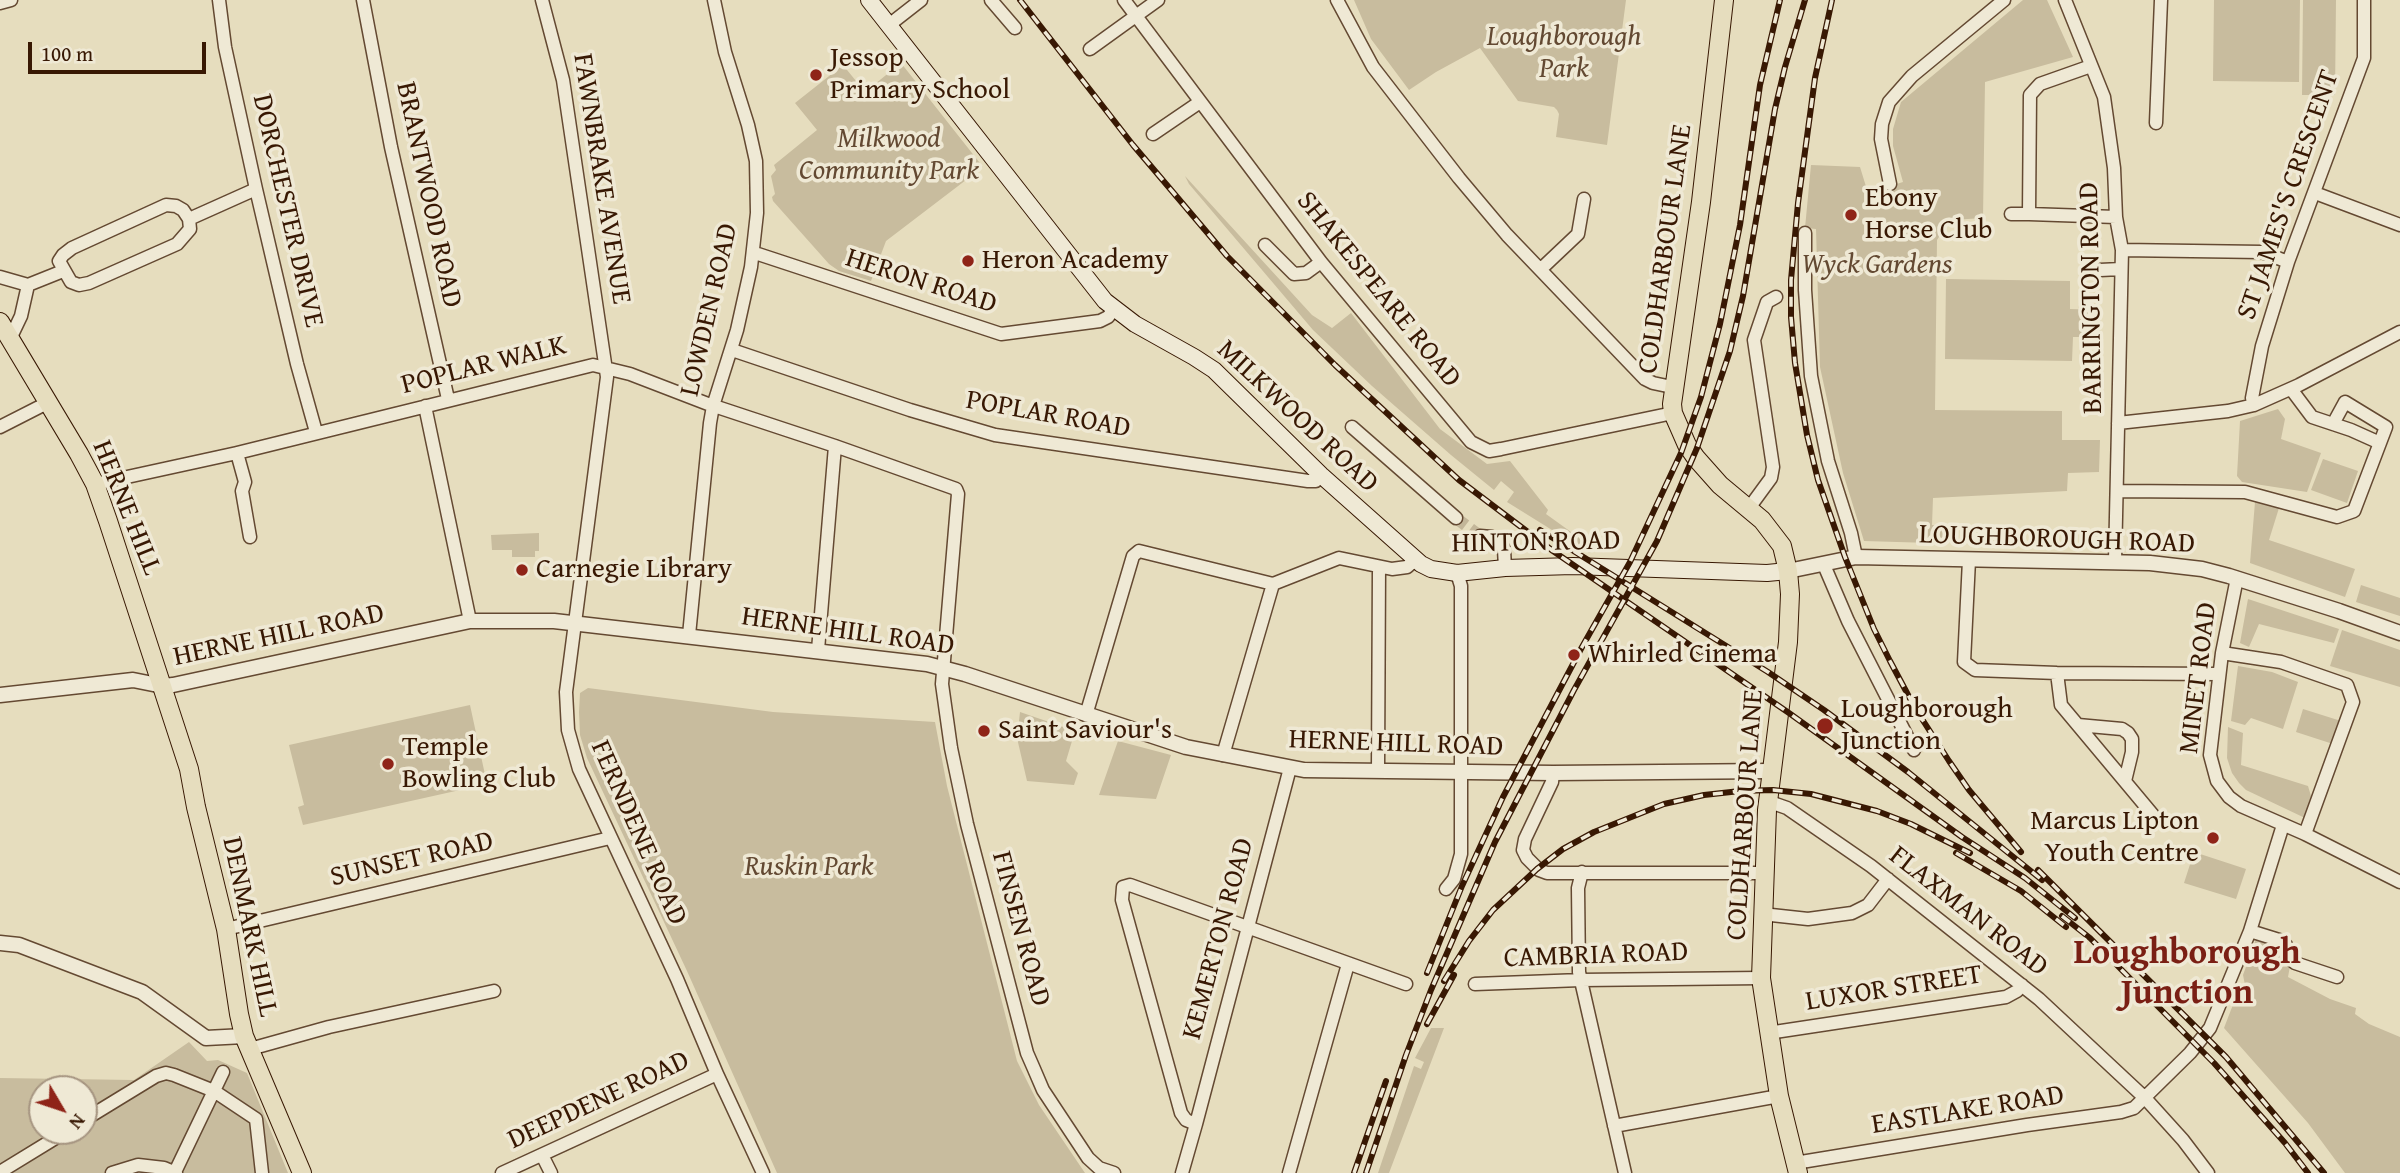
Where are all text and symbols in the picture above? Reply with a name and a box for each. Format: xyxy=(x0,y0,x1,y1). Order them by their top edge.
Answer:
park label: Loughborough Park xyxy=(1487,21,1641,87)
scale bar xyxy=(32,28,210,72)
text: 100 m xyxy=(41,38,93,69)
place label: Jessop Primary School xyxy=(830,42,1010,108)
street label: FAWNBRAKE AVENUE xyxy=(565,51,637,307)
street label: ST JAMES'S CRESCENT xyxy=(2231,66,2347,324)
marker: Jessop Primary School xyxy=(808,67,824,83)
street label: BRANTWOOD ROAD xyxy=(388,79,468,311)
street label: DORCHESTER DRIVE xyxy=(244,91,330,331)
street label: COLDHARBOUR LANE xyxy=(1632,122,1700,376)
park label: Milkwood Community Park xyxy=(799,123,979,189)
place label: Ebony Horse Club xyxy=(1865,182,1993,248)
street label: BARRINGTON ROAD xyxy=(2073,182,2111,414)
street label: SHAKESPEARE ROAD xyxy=(1289,185,1467,395)
marker: Ebony Horse Club xyxy=(1843,207,1859,223)
street label: LOWDEN ROAD xyxy=(674,220,746,400)
street label: HERON ROAD xyxy=(841,242,1001,322)
place label: Heron Academy xyxy=(982,244,1169,278)
park label: Wyck Gardens xyxy=(1802,249,1952,283)
marker: Heron Academy xyxy=(960,253,976,269)
street label: POPLAR WALK xyxy=(398,329,570,403)
street label: MILKWOOD ROAD xyxy=(1209,334,1385,500)
street label: POPLAR ROAD xyxy=(963,384,1133,446)
street label: HERNE HILL xyxy=(84,436,168,580)
street label: LOUGHBOROUGH ROAD xyxy=(1918,518,2196,562)
street label: HINTON ROAD xyxy=(1451,525,1621,561)
place label: Carnegie Library xyxy=(536,553,732,587)
marker: Carnegie Library xyxy=(514,562,530,578)
street label: HERNE HILL ROAD xyxy=(171,597,387,675)
street label: HERNE HILL ROAD xyxy=(739,600,957,664)
street label: MINET ROAD xyxy=(2173,600,2225,756)
place label: Whirled Cinema xyxy=(1588,638,1777,672)
marker: Whirled Cinema xyxy=(1566,647,1582,663)
street label: COLDHARBOUR LANE xyxy=(1720,689,1772,941)
place label: Loughborough Junction xyxy=(1841,693,2013,759)
place label: Saint Saviour's xyxy=(998,714,1172,748)
marker: Loughborough Junction xyxy=(1815,716,1835,736)
marker: Saint Saviour's xyxy=(976,723,992,739)
street label: HERNE HILL ROAD xyxy=(1288,723,1504,765)
place label: Temple Bowling Club xyxy=(402,731,556,797)
street label: FERNDENE ROAD xyxy=(582,736,694,930)
marker: Temple Bowling Club xyxy=(380,756,396,772)
place label: Marcus Lipton Youth Centre xyxy=(2030,805,2199,871)
street label: SUNSET ROAD xyxy=(327,825,497,895)
marker: Marcus Lipton Youth Centre xyxy=(2205,830,2221,846)
street label: DENMARK HILL xyxy=(214,834,284,1020)
street label: KEMERTON ROAD xyxy=(1176,835,1262,1043)
street label: FLAXMAN ROAD xyxy=(1882,840,2054,984)
street label: FINSEN ROAD xyxy=(983,848,1057,1010)
park label: Ruskin Park xyxy=(745,851,873,885)
district label: Loughborough Junction xyxy=(2073,933,2301,1015)
street label: CAMBRIA ROAD xyxy=(1503,936,1689,976)
street label: LUXOR STREET xyxy=(1803,958,1985,1020)
street label: DEEPDENE ROAD xyxy=(503,1044,695,1158)
north arrow xyxy=(28,1075,98,1145)
street label: EASTLAKE ROAD xyxy=(1869,1079,2067,1143)
text: N xyxy=(63,1108,93,1136)

